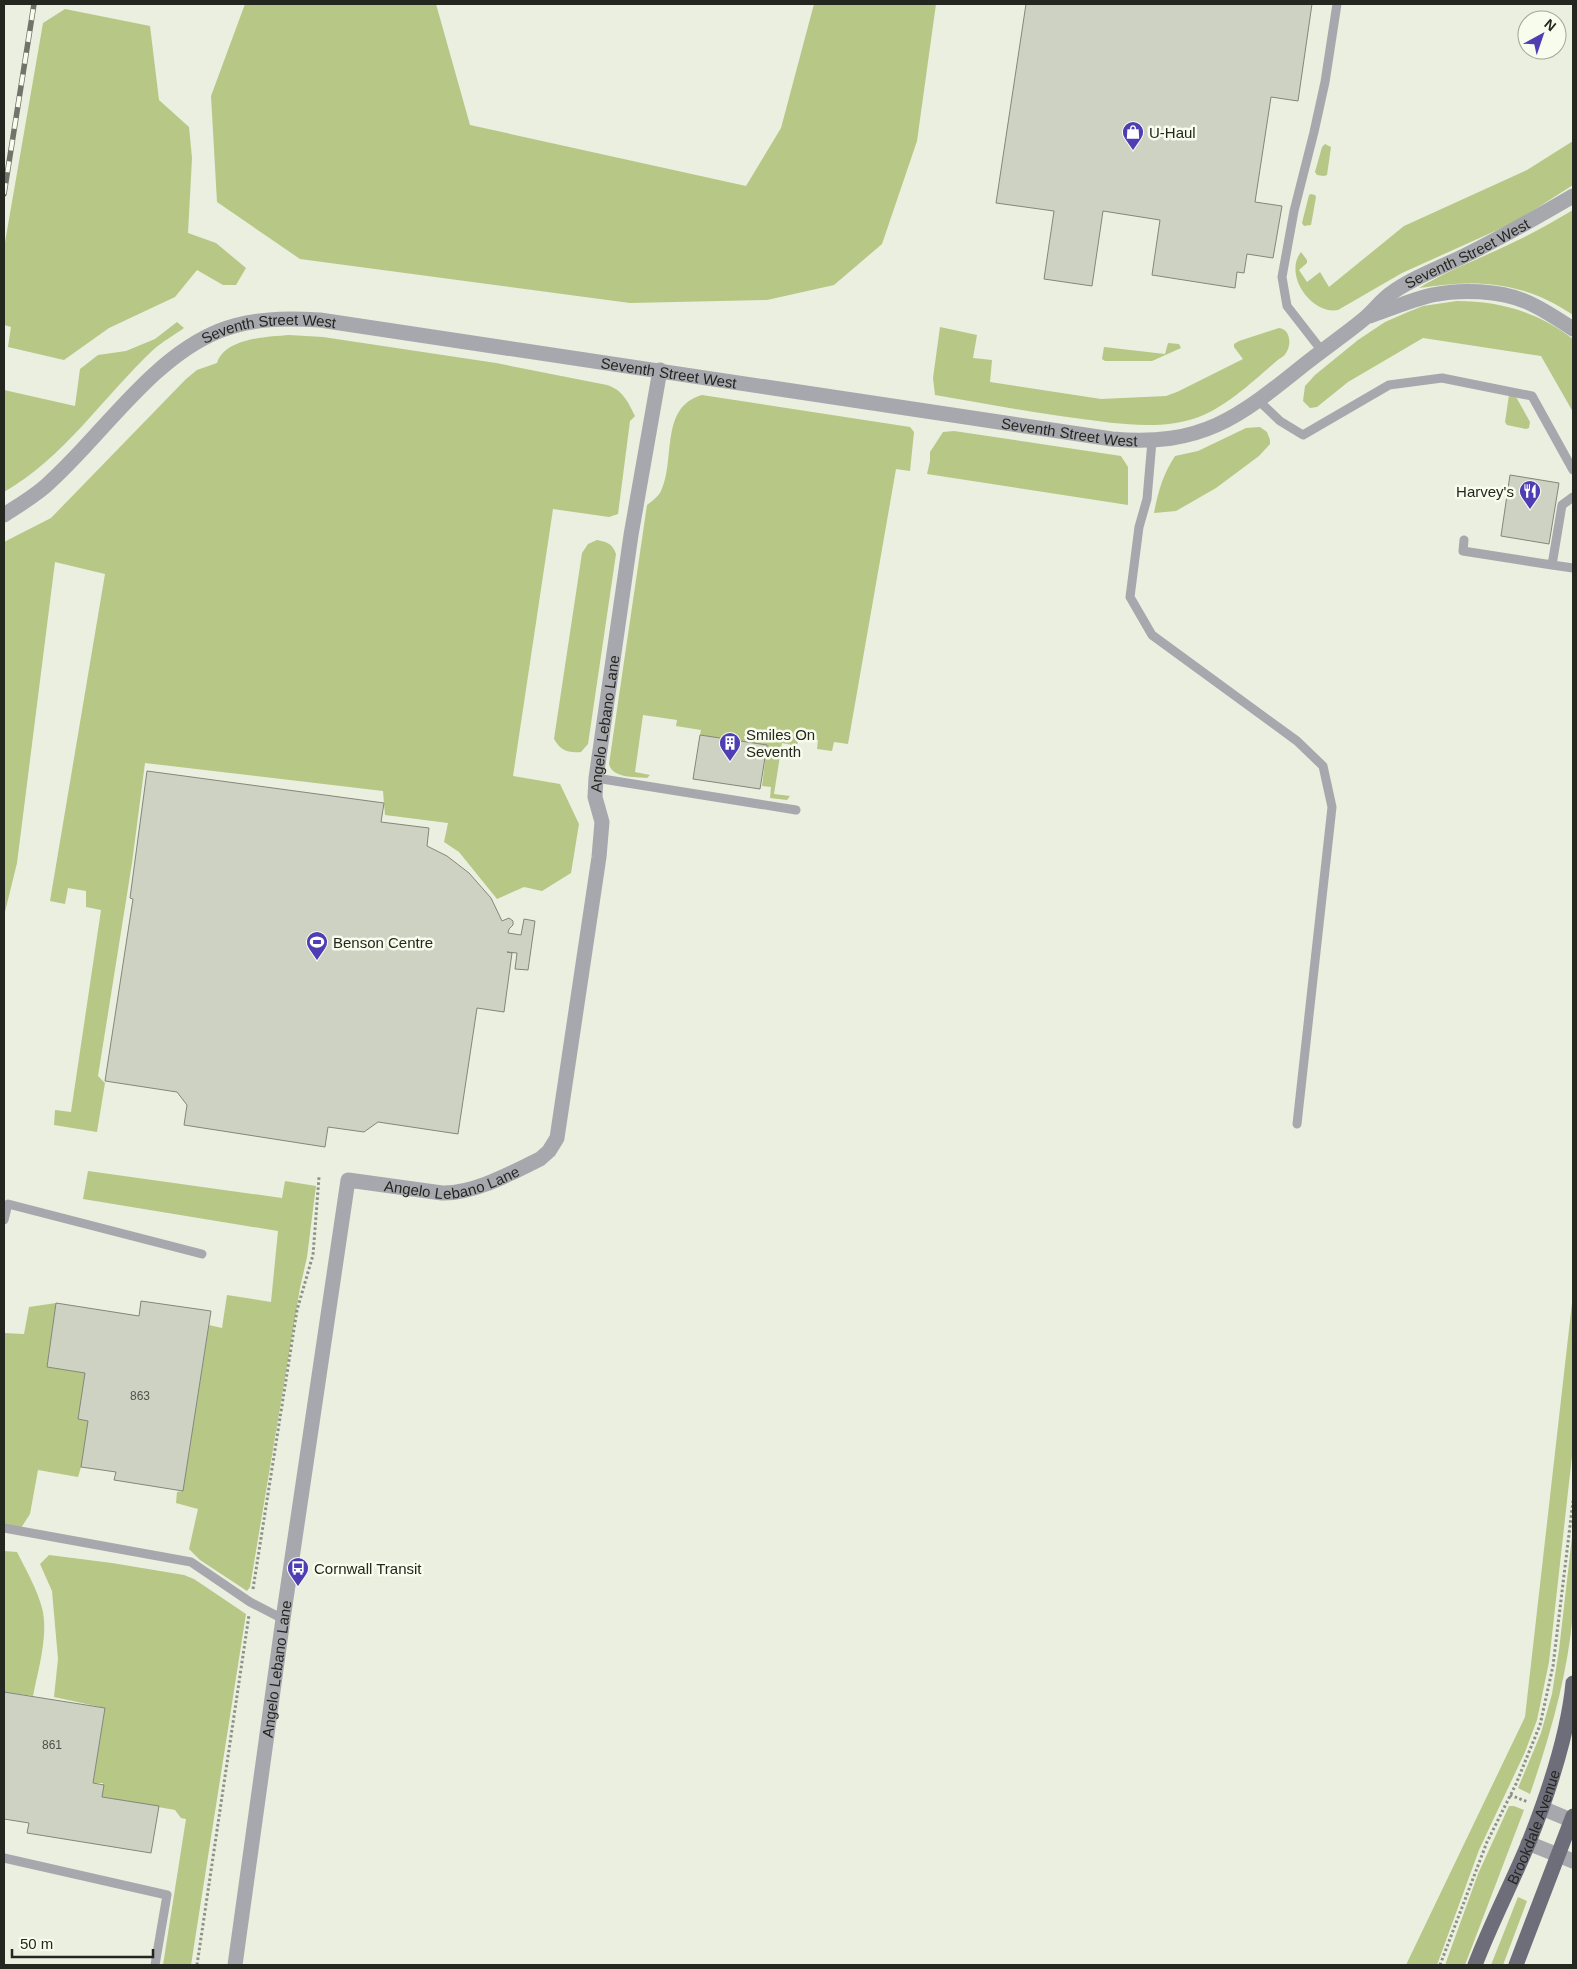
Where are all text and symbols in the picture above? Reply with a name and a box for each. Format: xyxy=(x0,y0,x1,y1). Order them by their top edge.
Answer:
north arrow xyxy=(1517,10,1567,60)
text: N xyxy=(1541,16,1559,34)
shop icon: U-Haul xyxy=(1121,120,1145,151)
place label: U-Haul xyxy=(1149,124,1196,141)
street label: Seventh Street West xyxy=(1401,214,1533,291)
street label: Seventh Street West xyxy=(198,311,338,346)
street label: Seventh Street West xyxy=(600,354,739,391)
street label: Seventh Street West xyxy=(1000,414,1138,449)
restaurant icon: Harvey's xyxy=(1518,479,1542,510)
place label: Harvey's xyxy=(1456,483,1514,500)
street label: Angelo Lebano Lane xyxy=(587,654,622,793)
place label: Smiles On Seventh xyxy=(746,726,815,760)
building icon: Smiles On Seventh xyxy=(718,731,742,762)
sports icon: Benson Centre xyxy=(305,930,329,961)
place label: Benson Centre xyxy=(333,934,433,951)
street label: Angelo Lebano Lane xyxy=(383,1162,522,1202)
house number: 863 xyxy=(130,1389,150,1403)
bus stop icon: Cornwall Transit xyxy=(286,1556,310,1587)
place label: Cornwall Transit xyxy=(314,1560,422,1577)
street label: Angelo Lebano Lane xyxy=(258,1599,294,1739)
house number: 861 xyxy=(42,1738,62,1752)
street label: Brookdale Avenue xyxy=(1503,1768,1563,1887)
scale bar xyxy=(12,1926,154,1958)
text: 50 m xyxy=(20,1935,53,1952)

